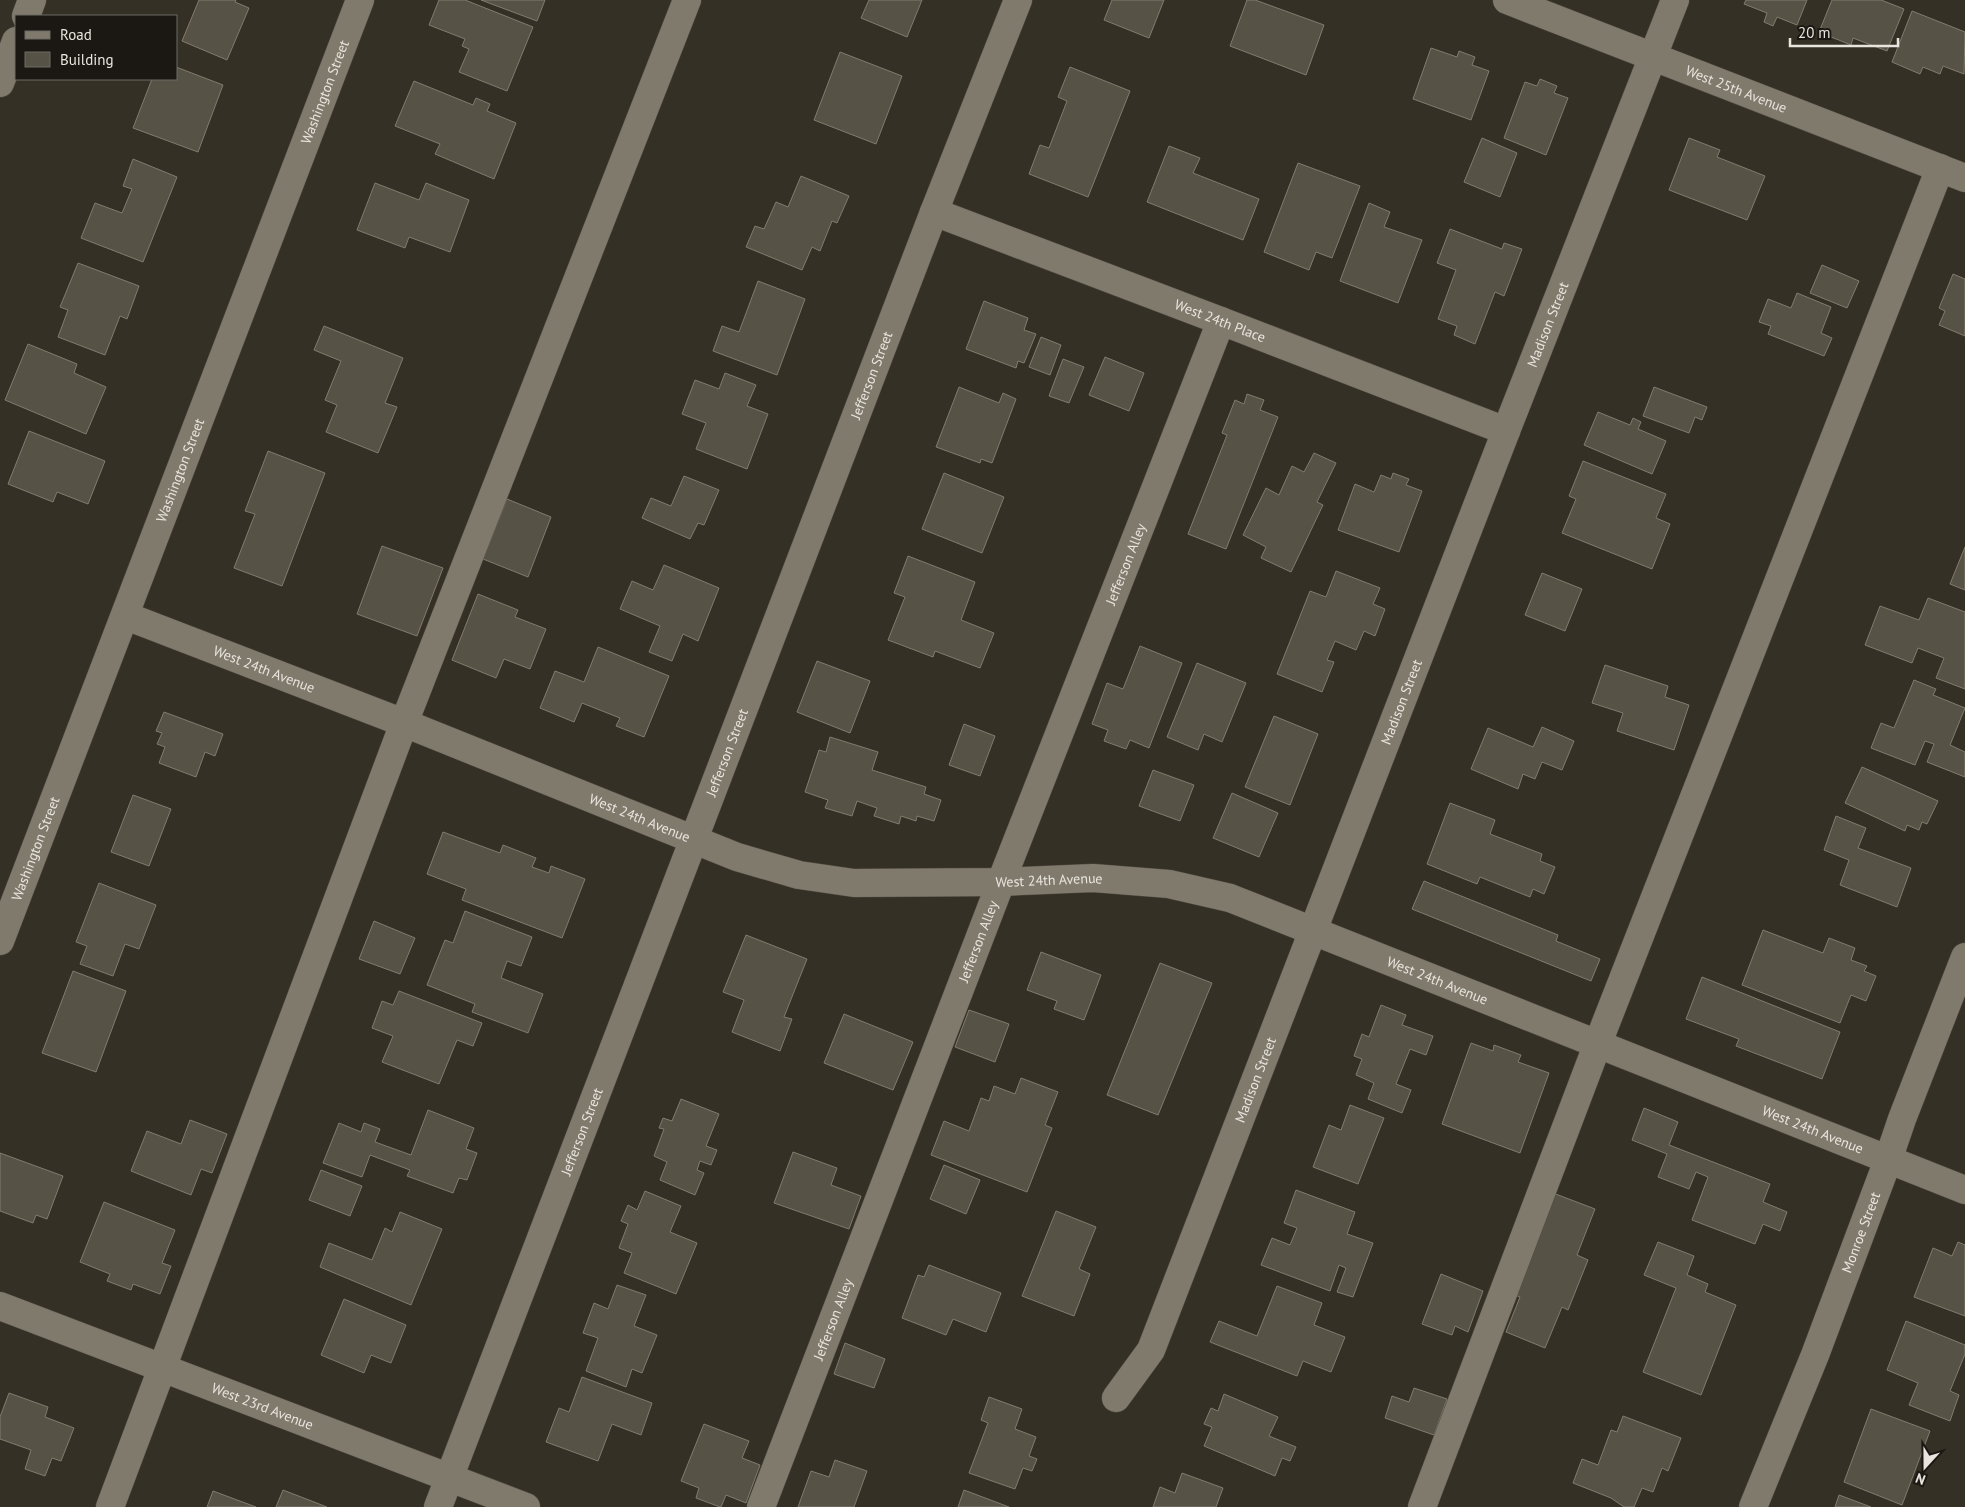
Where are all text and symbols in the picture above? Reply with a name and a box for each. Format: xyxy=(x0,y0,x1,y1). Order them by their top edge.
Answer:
legend xyxy=(15,15,178,80)
scale bar xyxy=(1790,15,1898,47)
text: 20 m xyxy=(1798,23,1831,42)
text: Road xyxy=(60,25,92,44)
street label: Washington Street xyxy=(297,37,353,147)
text: Building xyxy=(60,50,114,69)
street label: West 25th Avenue xyxy=(1683,61,1790,117)
street label: Madison Street xyxy=(1523,279,1573,370)
street label: West 24th Place xyxy=(1172,295,1268,346)
street label: Jefferson Street xyxy=(846,329,897,423)
street label: Washington Street xyxy=(152,416,208,525)
street label: Jefferson Alley xyxy=(1101,520,1150,608)
street label: West 24th Avenue xyxy=(211,641,317,697)
street label: Madison Street xyxy=(1377,657,1426,747)
street label: Jefferson Street xyxy=(702,706,752,800)
street label: West 24th Avenue xyxy=(587,789,693,846)
street label: Washington Street xyxy=(7,794,63,903)
street label: West 24th Avenue xyxy=(995,869,1103,891)
street label: Jefferson Alley xyxy=(954,897,1002,986)
street label: West 24th Avenue xyxy=(1384,952,1491,1009)
street label: Madison Street xyxy=(1231,1034,1280,1125)
street label: Jefferson Street xyxy=(556,1085,607,1179)
street label: West 24th Avenue xyxy=(1760,1101,1866,1158)
street label: Monroe Street xyxy=(1838,1189,1884,1276)
street label: Jefferson Alley xyxy=(809,1276,857,1364)
street label: West 23rd Avenue xyxy=(209,1379,316,1434)
north arrow xyxy=(1900,1442,1950,1492)
text: N xyxy=(1913,1469,1928,1489)

